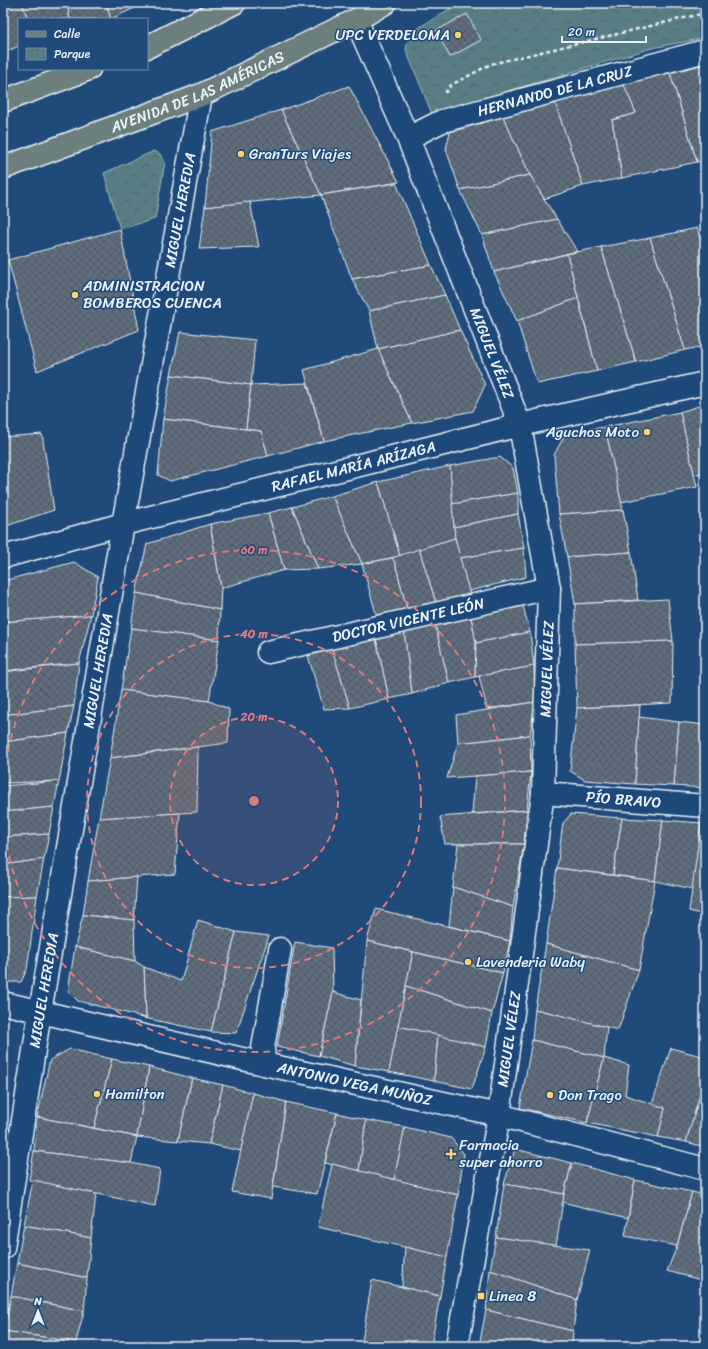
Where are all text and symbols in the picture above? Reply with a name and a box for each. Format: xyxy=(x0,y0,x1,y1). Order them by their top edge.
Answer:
legend xyxy=(18,18,148,70)
scale bar xyxy=(562,18,646,44)
text: 20 m xyxy=(568,21,595,43)
place label: UPC VERDELOMA xyxy=(335,22,450,48)
text: Calle xyxy=(54,23,81,45)
marker: UPC VERDELOMA xyxy=(453,30,463,40)
text: Parque xyxy=(54,43,91,65)
street label: AVENIDA DE LAS AMÉRICAS xyxy=(106,43,290,141)
street label: HERNANDO DE LA CRUZ xyxy=(474,58,636,124)
place label: GranTurs Viajes xyxy=(249,141,352,167)
marker: GranTurs Viajes xyxy=(236,149,246,159)
street label: MIGUEL HEREDIA xyxy=(157,150,203,270)
place label: ADMINISTRACION BOMBEROS CUENCA xyxy=(82,273,222,316)
marker: ADMINISTRACION BOMBEROS CUENCA xyxy=(70,290,80,300)
street label: MIGUEL VÉLEZ xyxy=(462,303,522,403)
place label: Aguchos Moto xyxy=(545,419,639,445)
marker: Aguchos Moto xyxy=(642,427,652,437)
street label: RAFAEL MARÍA ARÍZAGA xyxy=(269,434,438,500)
text: 60 m xyxy=(240,539,268,561)
street label: DOCTOR VICENTE LEÓN xyxy=(330,590,488,650)
street label: MIGUEL HEREDIA xyxy=(75,611,121,730)
street label: MIGUEL VÉLEZ xyxy=(532,620,562,718)
text: 40 m xyxy=(239,623,268,645)
text: 20 m xyxy=(240,706,268,728)
street label: PÍO BRAVO xyxy=(585,783,663,815)
centre of rings xyxy=(247,794,261,808)
street label: MIGUEL HEREDIA xyxy=(22,931,66,1050)
place label: Lavenderia Waby xyxy=(476,949,585,975)
marker: Lavenderia Waby xyxy=(463,957,473,967)
street label: MIGUEL VÉLEZ xyxy=(489,989,529,1089)
street label: ANTONIO VEGA MUÑOZ xyxy=(274,1054,435,1113)
place label: Hamilton xyxy=(105,1081,165,1107)
place label: Don Trago xyxy=(558,1082,622,1108)
marker: Hamilton xyxy=(92,1089,102,1099)
marker: Don Trago xyxy=(545,1090,555,1100)
place label: Farmacia super ahorro xyxy=(458,1132,543,1175)
marker: Farmacia super ahorro xyxy=(446,1149,456,1159)
place label: Linea 8 xyxy=(489,1283,536,1309)
north arrow xyxy=(18,1291,58,1331)
marker: Linea 8 xyxy=(476,1291,486,1301)
text: N xyxy=(33,1292,42,1311)

